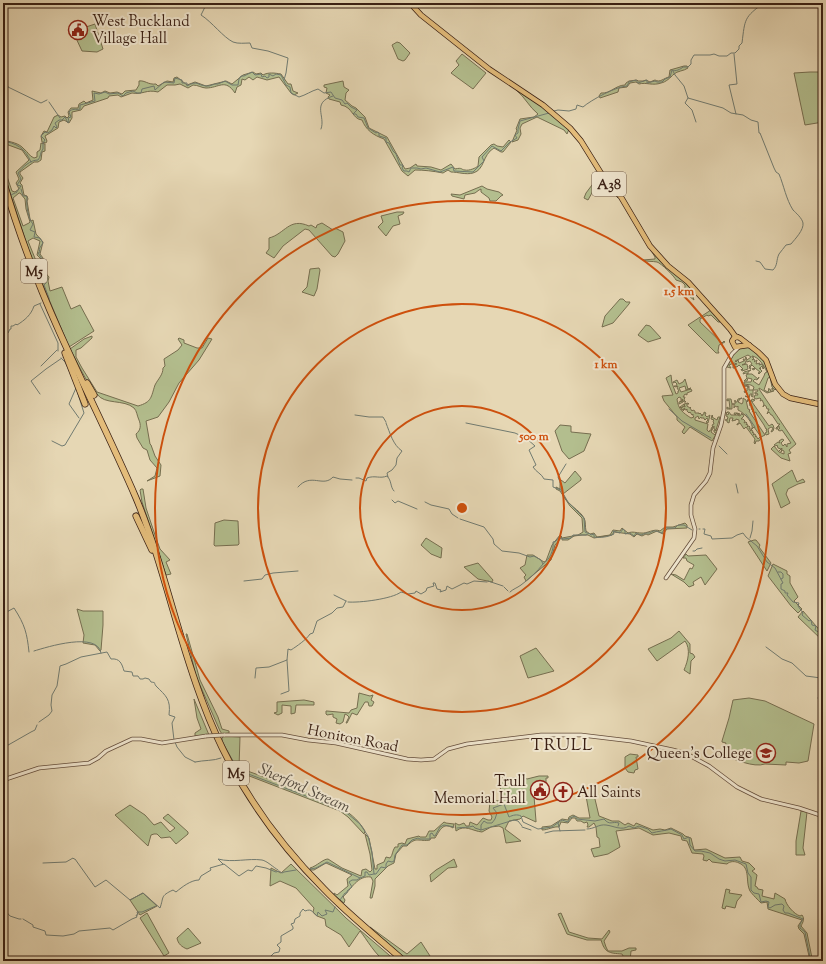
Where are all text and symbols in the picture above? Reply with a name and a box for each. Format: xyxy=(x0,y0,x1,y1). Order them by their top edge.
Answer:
place label: West Buckland Village Hall xyxy=(92,12,190,50)
public building icon: West Buckland Village Hall xyxy=(67,19,89,41)
road number: A38 xyxy=(592,172,626,196)
road number: M5 xyxy=(21,259,47,283)
text: 1.5 km xyxy=(663,283,694,301)
text: 1 km xyxy=(593,356,618,374)
text: 500 m xyxy=(518,428,549,446)
centre of rings xyxy=(455,501,469,515)
street label: Honiton Road xyxy=(305,720,400,759)
district label: TRULL xyxy=(531,734,593,758)
school or university icon: Queen's College xyxy=(755,742,777,764)
place label: Queen's College xyxy=(647,744,752,765)
water label: Sherford Stream xyxy=(254,759,354,820)
road number: M5 xyxy=(223,761,249,785)
place label: Trull Memorial Hall xyxy=(434,772,526,810)
public building icon: Trull Memorial Hall xyxy=(529,779,551,801)
church icon: All Saints xyxy=(552,781,574,803)
place label: All Saints xyxy=(577,783,641,804)

